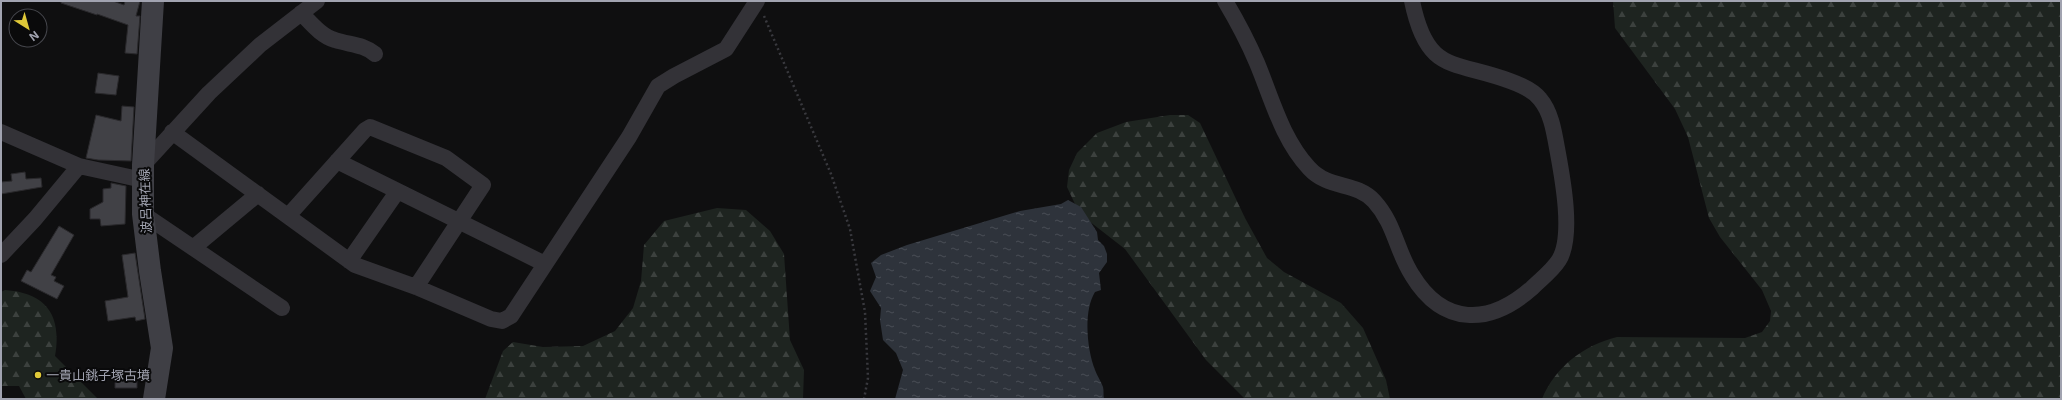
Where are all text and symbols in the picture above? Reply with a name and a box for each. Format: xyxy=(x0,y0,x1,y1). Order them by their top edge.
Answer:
north arrow xyxy=(8,8,48,48)
text: N xyxy=(26,28,42,44)
street label: 波呂神在線 xyxy=(136,168,154,234)
place label: 一貴山銚子塚古墳 xyxy=(46,367,150,383)
marker: 一貴山銚子塚古墳 xyxy=(33,370,43,380)

